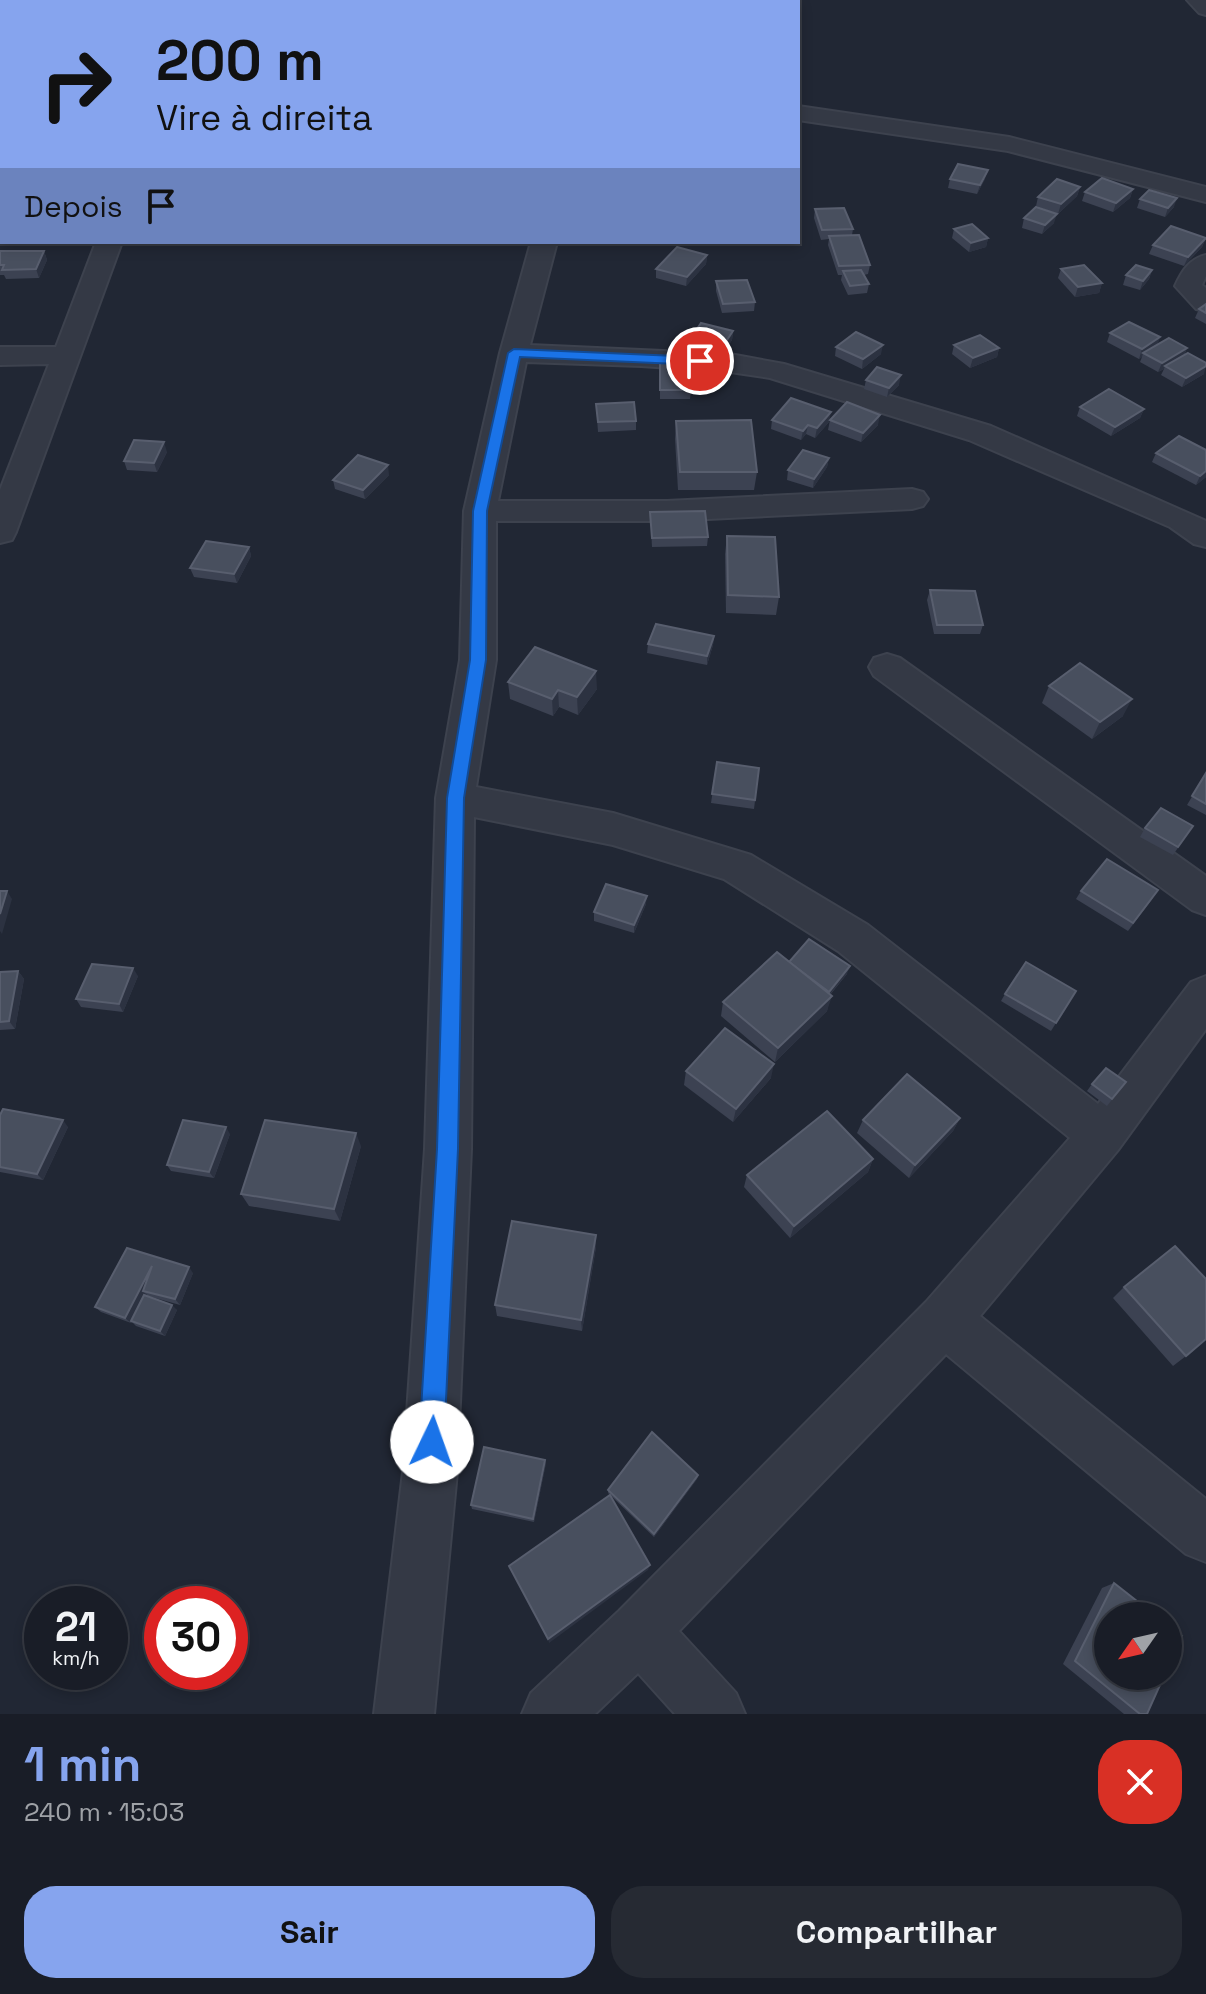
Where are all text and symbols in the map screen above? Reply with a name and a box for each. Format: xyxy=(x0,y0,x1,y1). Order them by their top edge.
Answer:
text: 200 m xyxy=(156,25,324,96)
icon: right xyxy=(24,32,128,136)
text: Vire à direita xyxy=(156,95,373,141)
icon: arrive xyxy=(139,184,183,228)
text: Depois xyxy=(24,187,123,226)
pin xyxy=(666,327,734,395)
icon: arrive xyxy=(678,339,722,383)
position arrow xyxy=(390,1400,474,1484)
speed limit sign: 30 xyxy=(144,1586,248,1690)
text: 21 xyxy=(55,1602,97,1653)
north arrow xyxy=(1094,1602,1182,1690)
map controls xyxy=(1094,1602,1182,1690)
text: km/h xyxy=(52,1645,100,1671)
text: 1 min xyxy=(24,1734,141,1795)
button: close xyxy=(1098,1740,1182,1824)
text: 240 m · 15:03 xyxy=(24,1795,185,1829)
button: Sair xyxy=(24,1886,595,1978)
button: Compartilhar xyxy=(611,1886,1182,1978)

